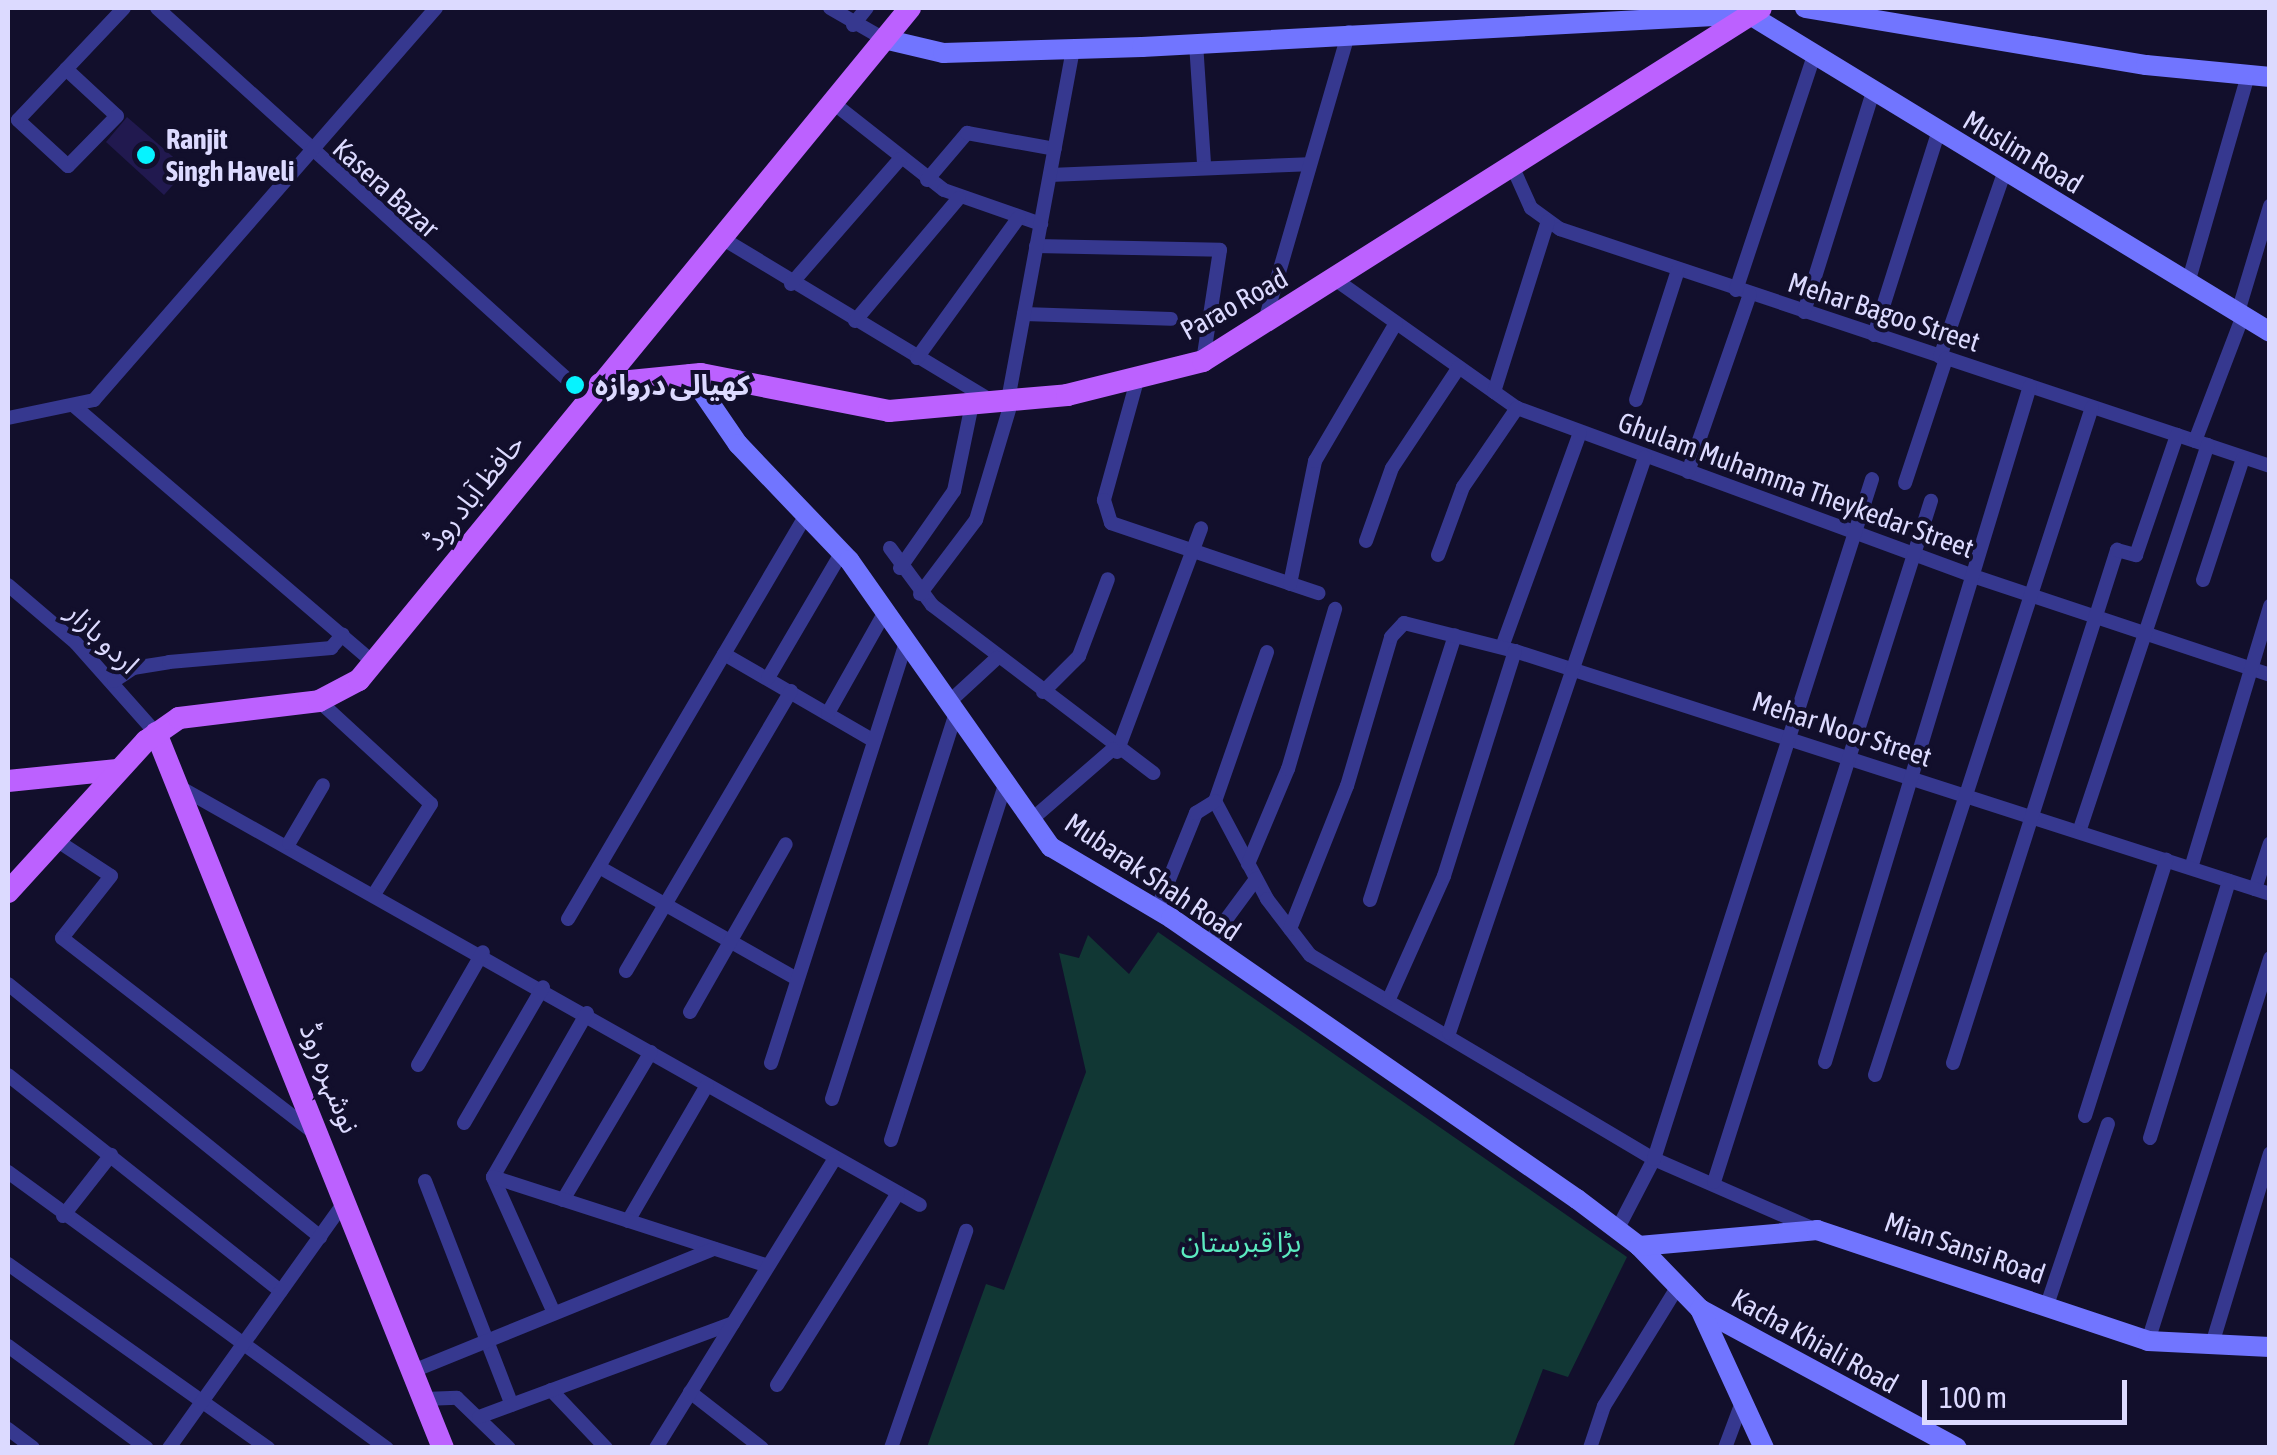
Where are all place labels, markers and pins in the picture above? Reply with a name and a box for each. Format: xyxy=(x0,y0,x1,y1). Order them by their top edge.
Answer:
place label: Ranjit Singh Haveli xyxy=(166,122,294,188)
marker: Ranjit Singh Haveli xyxy=(135,144,157,166)
place label: کھیالی دروازہ xyxy=(595,368,750,402)
marker: کھیالی دروازہ xyxy=(564,374,586,396)

